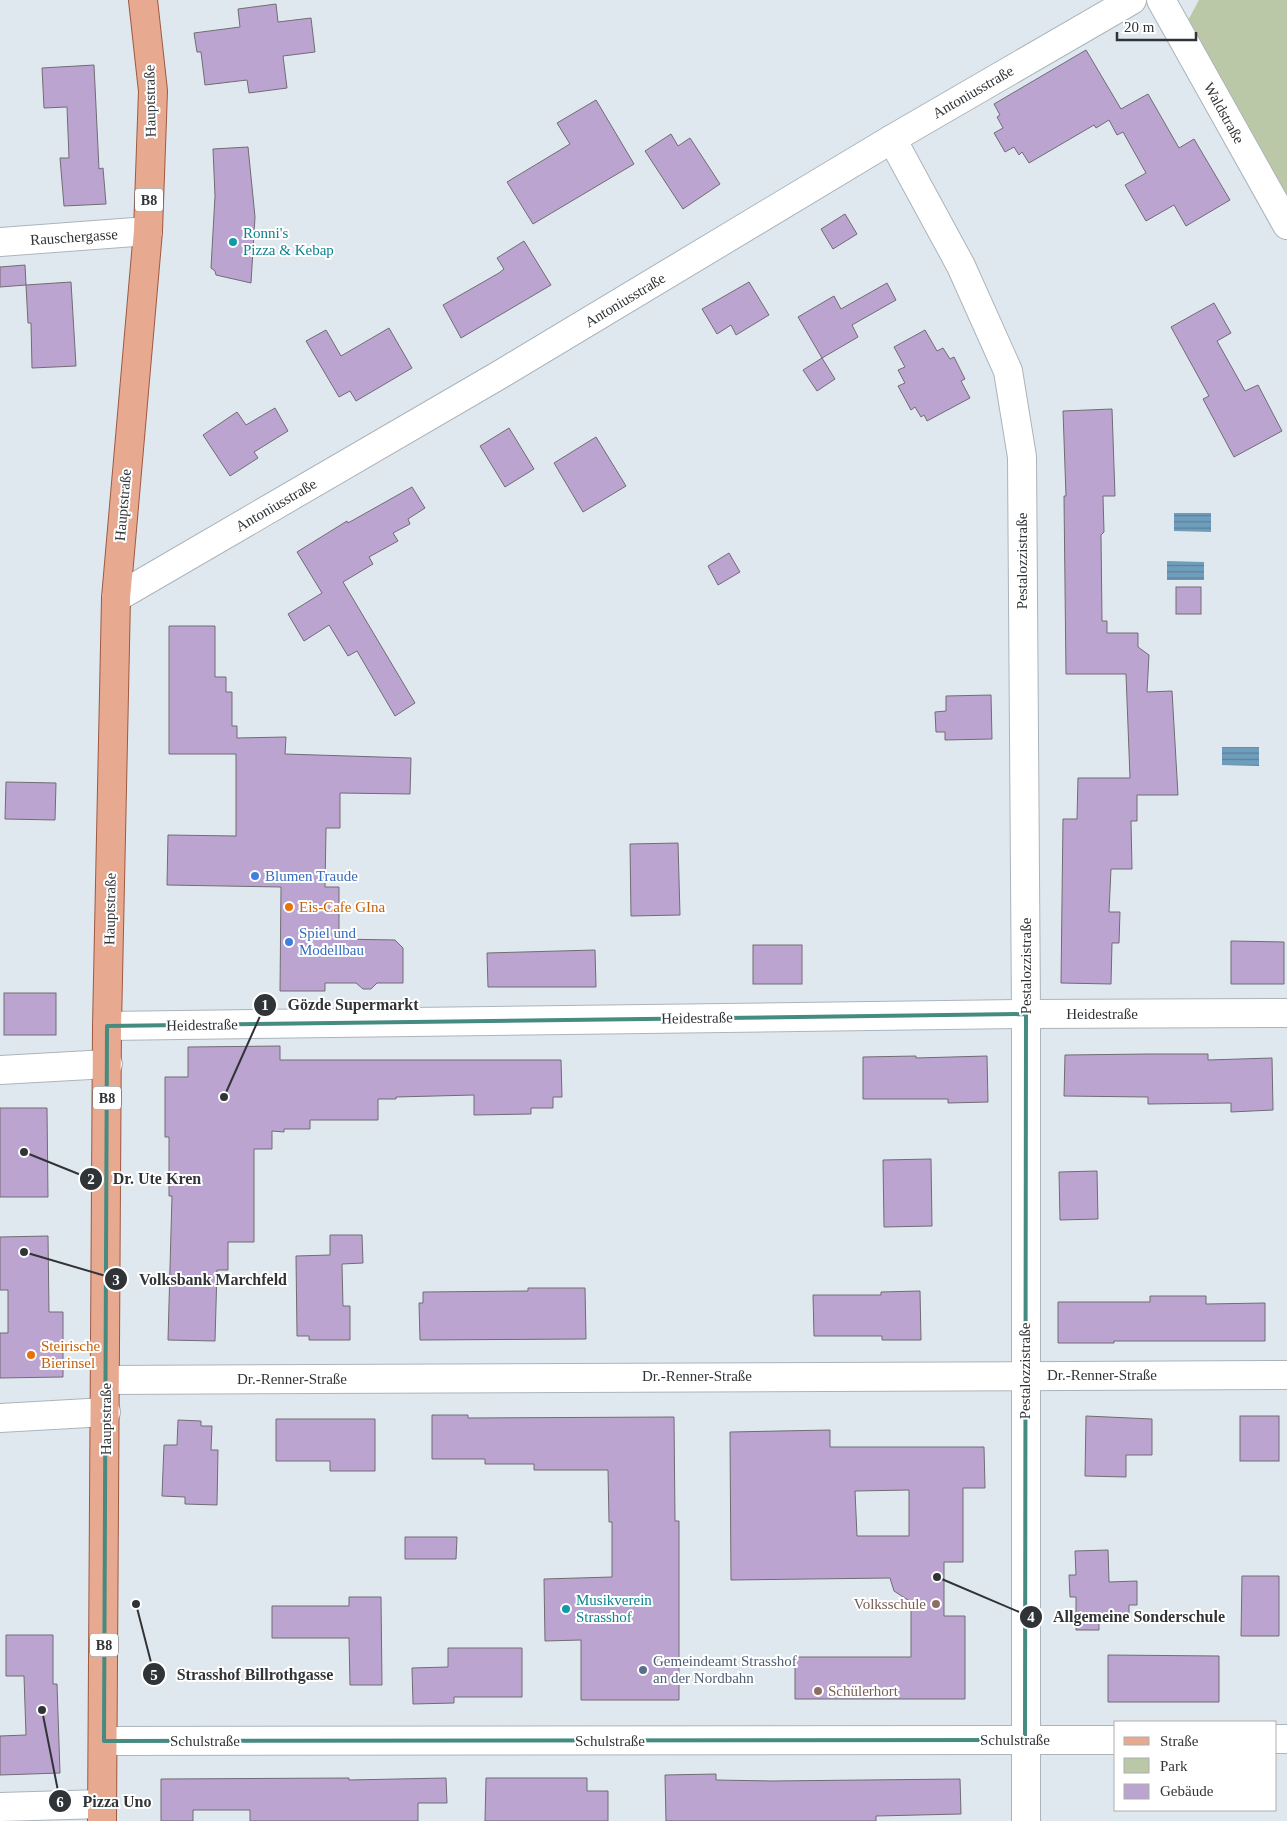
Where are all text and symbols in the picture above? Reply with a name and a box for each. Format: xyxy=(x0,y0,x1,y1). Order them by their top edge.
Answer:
scale bar xyxy=(1117,10,1196,42)
text: 20 m xyxy=(1124,19,1155,35)
street label: Antoniusstraße xyxy=(930,62,1017,122)
street label: Hauptstraße xyxy=(141,64,159,137)
street label: Waldstraße xyxy=(1201,80,1247,147)
road number: B8 xyxy=(135,188,163,212)
place label: Ronni's Pizza & Kebap xyxy=(243,225,334,258)
street label: Rauschergasse xyxy=(30,226,119,248)
marker: Ronni's Pizza & Kebap xyxy=(227,236,239,248)
street label: Antoniusstraße xyxy=(582,270,668,330)
street label: Hauptstraße xyxy=(112,468,134,542)
street label: Antoniusstraße xyxy=(233,475,320,535)
street label: Pestalozzistraße xyxy=(1014,512,1030,609)
place label: Blumen Traude xyxy=(265,868,358,884)
marker: Blumen Traude xyxy=(249,870,261,882)
street label: Hauptstraße xyxy=(101,872,119,945)
place label: Eis-Cafe GIna xyxy=(299,899,386,915)
marker: Eis-Cafe GIna xyxy=(283,901,295,913)
street label: Pestalozzistraße xyxy=(1018,917,1034,1014)
place label: Spiel und Modellbau xyxy=(299,925,364,958)
marker: Spiel und Modellbau xyxy=(283,936,295,948)
callout: Gözde Supermarkt xyxy=(252,989,428,1020)
text: Gözde Supermarkt xyxy=(287,996,419,1014)
text: 1 xyxy=(261,997,269,1013)
street label: Heidestraße xyxy=(1066,1006,1138,1022)
street label: Heidestraße xyxy=(661,1009,733,1027)
street label: Heidestraße xyxy=(166,1016,238,1034)
road number: B8 xyxy=(93,1086,121,1110)
callout: Dr. Ute Kren xyxy=(78,1163,212,1194)
text: Dr. Ute Kren xyxy=(113,1170,201,1187)
text: 2 xyxy=(87,1171,95,1187)
callout: Volksbank Marchfeld xyxy=(104,1264,297,1295)
text: Volksbank Marchfeld xyxy=(139,1271,287,1288)
text: 3 xyxy=(112,1272,120,1288)
street label: Pestalozzistraße xyxy=(1017,1322,1033,1419)
place label: Steirische Bierinsel xyxy=(41,1338,100,1371)
marker: Steirische Bierinsel xyxy=(25,1349,37,1361)
street label: Dr.-Renner-Straße xyxy=(1047,1367,1157,1383)
street label: Dr.-Renner-Straße xyxy=(642,1368,752,1384)
street label: Dr.-Renner-Straße xyxy=(237,1371,347,1387)
street label: Hauptstraße xyxy=(98,1382,114,1455)
place label: Musikverein Strasshof xyxy=(576,1592,652,1625)
place label: Volksschule xyxy=(854,1596,926,1612)
marker: Volksschule xyxy=(930,1598,942,1610)
callout: Allgemeine Sonderschule xyxy=(1018,1601,1235,1632)
marker: Musikverein Strasshof xyxy=(560,1603,572,1615)
text: Allgemeine Sonderschule xyxy=(1053,1608,1225,1626)
text: 4 xyxy=(1027,1609,1035,1625)
road number: B8 xyxy=(90,1634,118,1656)
place label: Gemeindeamt Strasshof an der Nordbahn xyxy=(653,1653,797,1686)
callout: Strasshof Billrothgasse xyxy=(141,1659,343,1690)
marker: Gemeindeamt Strasshof an der Nordbahn xyxy=(637,1664,649,1676)
text: Strasshof Billrothgasse xyxy=(177,1666,333,1684)
text: 5 xyxy=(150,1667,158,1683)
place label: Schülerhort xyxy=(828,1683,899,1699)
marker: Schülerhort xyxy=(812,1685,824,1697)
legend xyxy=(1114,1721,1277,1811)
street label: Schulstraße xyxy=(980,1732,1050,1748)
street label: Schulstraße xyxy=(170,1733,240,1749)
street label: Schulstraße xyxy=(575,1733,645,1749)
text: Straße xyxy=(1160,1733,1199,1749)
text: Park xyxy=(1160,1758,1188,1774)
text: Gebäude xyxy=(1160,1783,1214,1799)
callout: Pizza Uno xyxy=(48,1786,161,1817)
text: Pizza Uno xyxy=(83,1793,151,1810)
text: 6 xyxy=(56,1794,64,1810)

